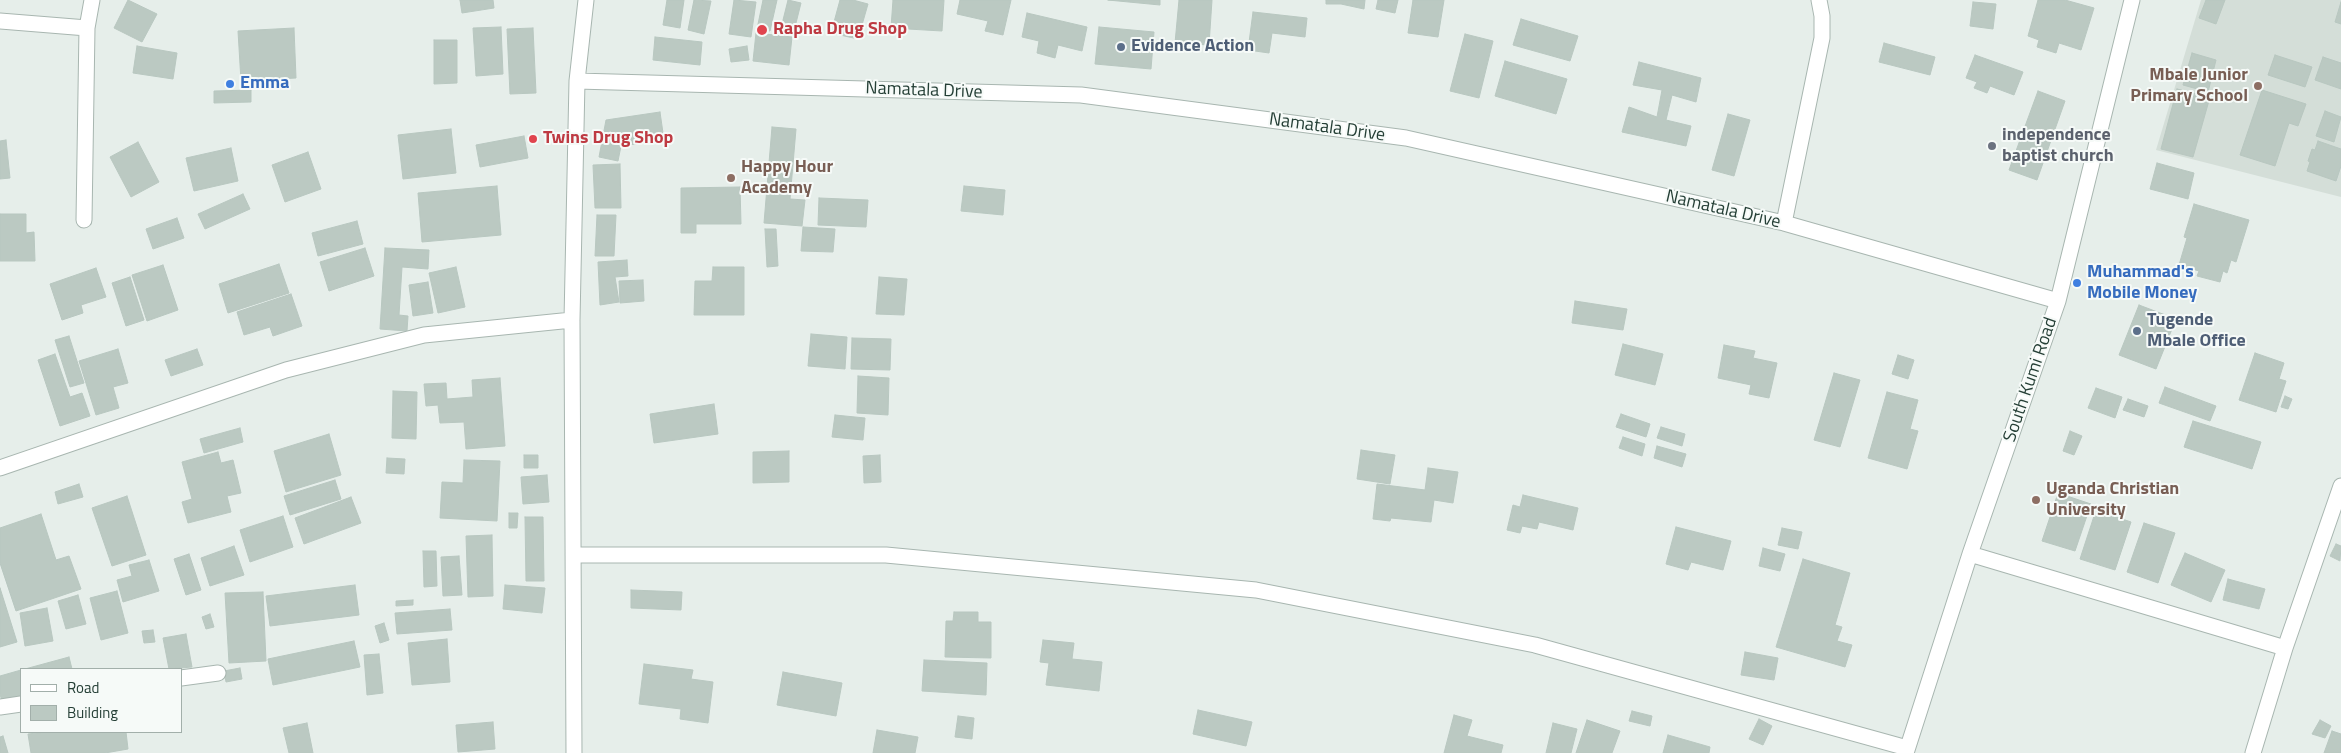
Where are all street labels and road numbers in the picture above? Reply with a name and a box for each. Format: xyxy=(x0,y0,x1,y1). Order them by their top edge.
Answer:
street label: Namatala Drive xyxy=(865,78,983,104)
street label: Namatala Drive xyxy=(1268,109,1386,147)
street label: Namatala Drive xyxy=(1664,186,1782,234)
street label: South Kumi Road xyxy=(2000,315,2062,445)

